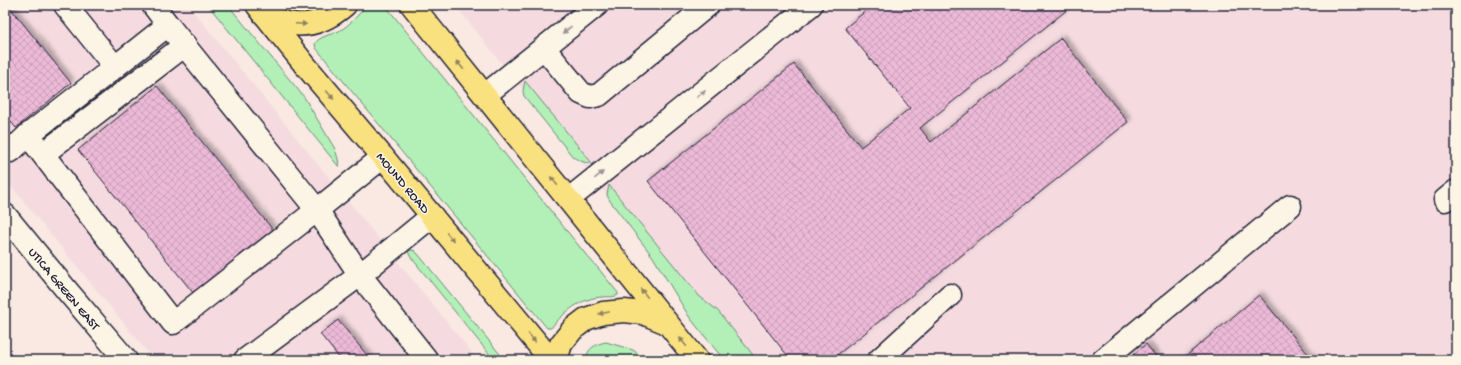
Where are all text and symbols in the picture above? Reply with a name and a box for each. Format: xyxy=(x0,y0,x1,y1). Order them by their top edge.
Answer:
one-way arrow xyxy=(295,20,307,27)
one-way arrow xyxy=(561,25,572,34)
one-way arrow xyxy=(456,59,465,70)
one-way arrow xyxy=(695,89,706,98)
one-way arrow xyxy=(325,90,334,99)
street label: MOUND ROAD xyxy=(372,150,432,218)
one-way arrow xyxy=(594,171,605,180)
one-way arrow xyxy=(549,175,558,186)
one-way arrow xyxy=(445,232,454,243)
street label: UTICA GREEN EAST xyxy=(24,245,103,335)
one-way arrow xyxy=(640,288,648,299)
one-way arrow xyxy=(598,311,610,317)
one-way arrow xyxy=(528,332,537,343)
one-way arrow xyxy=(679,336,687,347)

